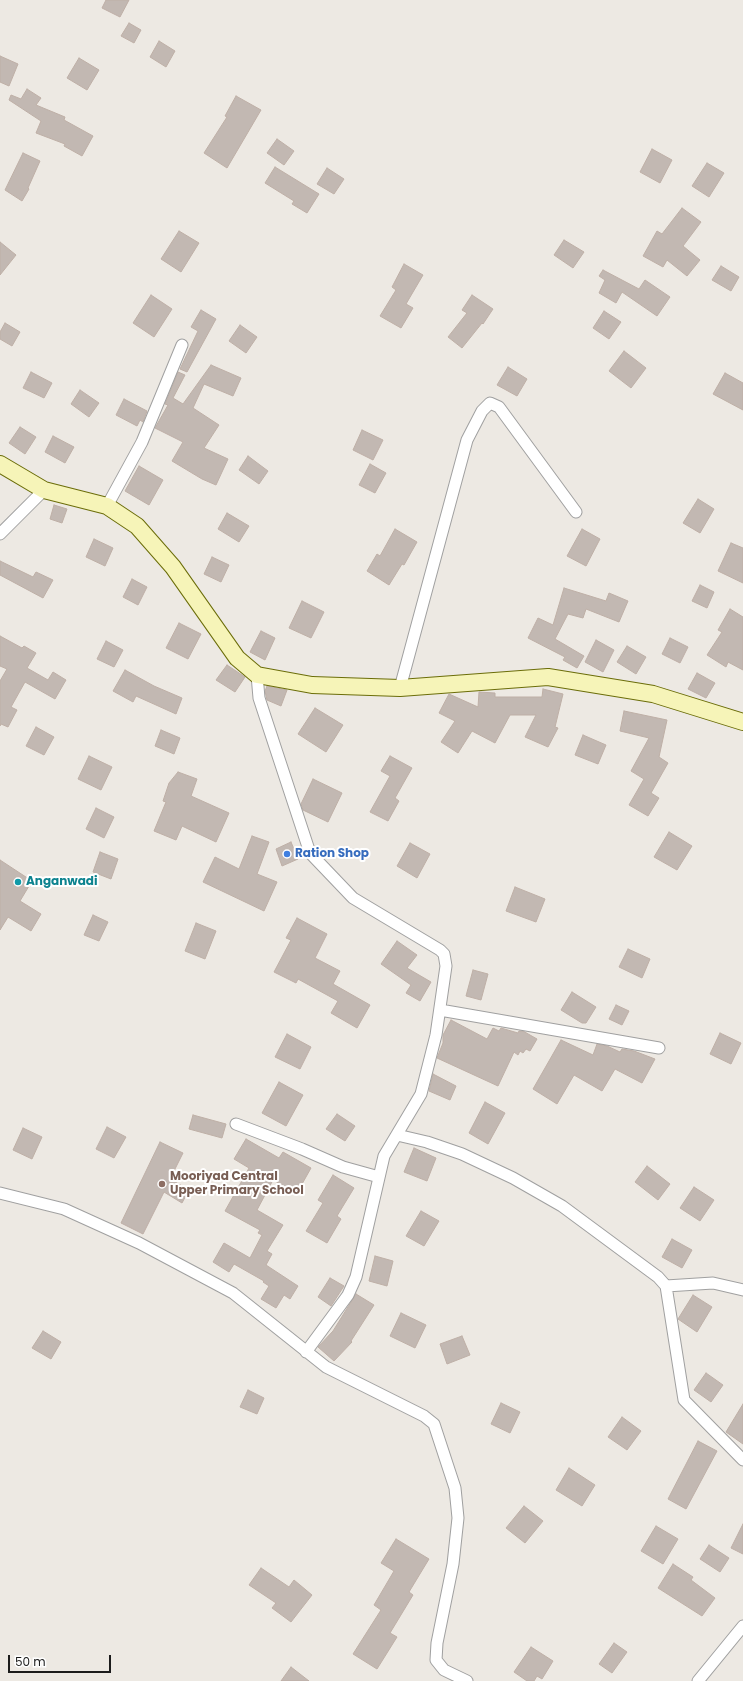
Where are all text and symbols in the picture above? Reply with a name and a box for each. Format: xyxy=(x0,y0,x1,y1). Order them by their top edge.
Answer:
place label: Ration Shop xyxy=(295,847,369,861)
marker: Ration Shop xyxy=(282,849,292,859)
place label: Anganwadi xyxy=(26,875,98,889)
marker: Anganwadi xyxy=(13,877,23,887)
place label: Mooriyad Central Upper Primary School xyxy=(170,1170,304,1198)
marker: Mooriyad Central Upper Primary School xyxy=(157,1179,167,1189)
scale bar xyxy=(10,1647,113,1673)
text: 50 m xyxy=(15,1653,46,1670)

